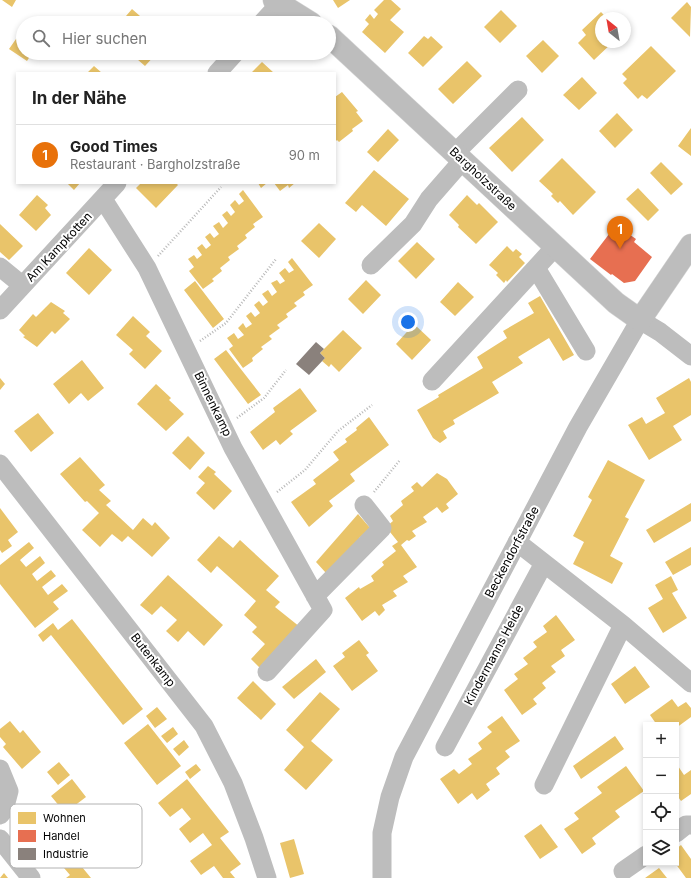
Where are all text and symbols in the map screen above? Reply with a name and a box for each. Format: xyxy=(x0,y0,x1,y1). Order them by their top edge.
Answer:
north arrow xyxy=(595,12,631,48)
search box xyxy=(16,16,336,60)
icon: search xyxy=(30,27,52,49)
text: Hier suchen xyxy=(62,29,147,48)
text: In der Nähe xyxy=(32,88,127,108)
text: Good Times xyxy=(70,137,158,156)
street label: Bargholzstraße xyxy=(447,144,520,213)
text: 1 xyxy=(42,147,48,163)
text: 90 m xyxy=(289,147,320,163)
text: Restaurant · Bargholzstraße xyxy=(70,156,240,172)
street label: Am Kampkotten xyxy=(23,209,95,285)
pin: 1 xyxy=(607,216,633,249)
your location xyxy=(398,312,418,332)
street label: Binnenkamp xyxy=(191,369,236,439)
street label: Beckendorfstraße xyxy=(481,503,542,600)
street label: Kindermanns Heide xyxy=(461,602,526,708)
street label: Butenkamp xyxy=(128,630,179,690)
map controls xyxy=(643,722,679,866)
button: + xyxy=(643,722,679,758)
button: − xyxy=(643,758,679,794)
button: locate xyxy=(643,794,679,830)
legend xyxy=(10,804,142,868)
text: Wohnen xyxy=(43,811,86,825)
text: Handel xyxy=(43,829,80,843)
button: layers xyxy=(643,830,679,866)
text: Industrie xyxy=(43,847,89,861)

